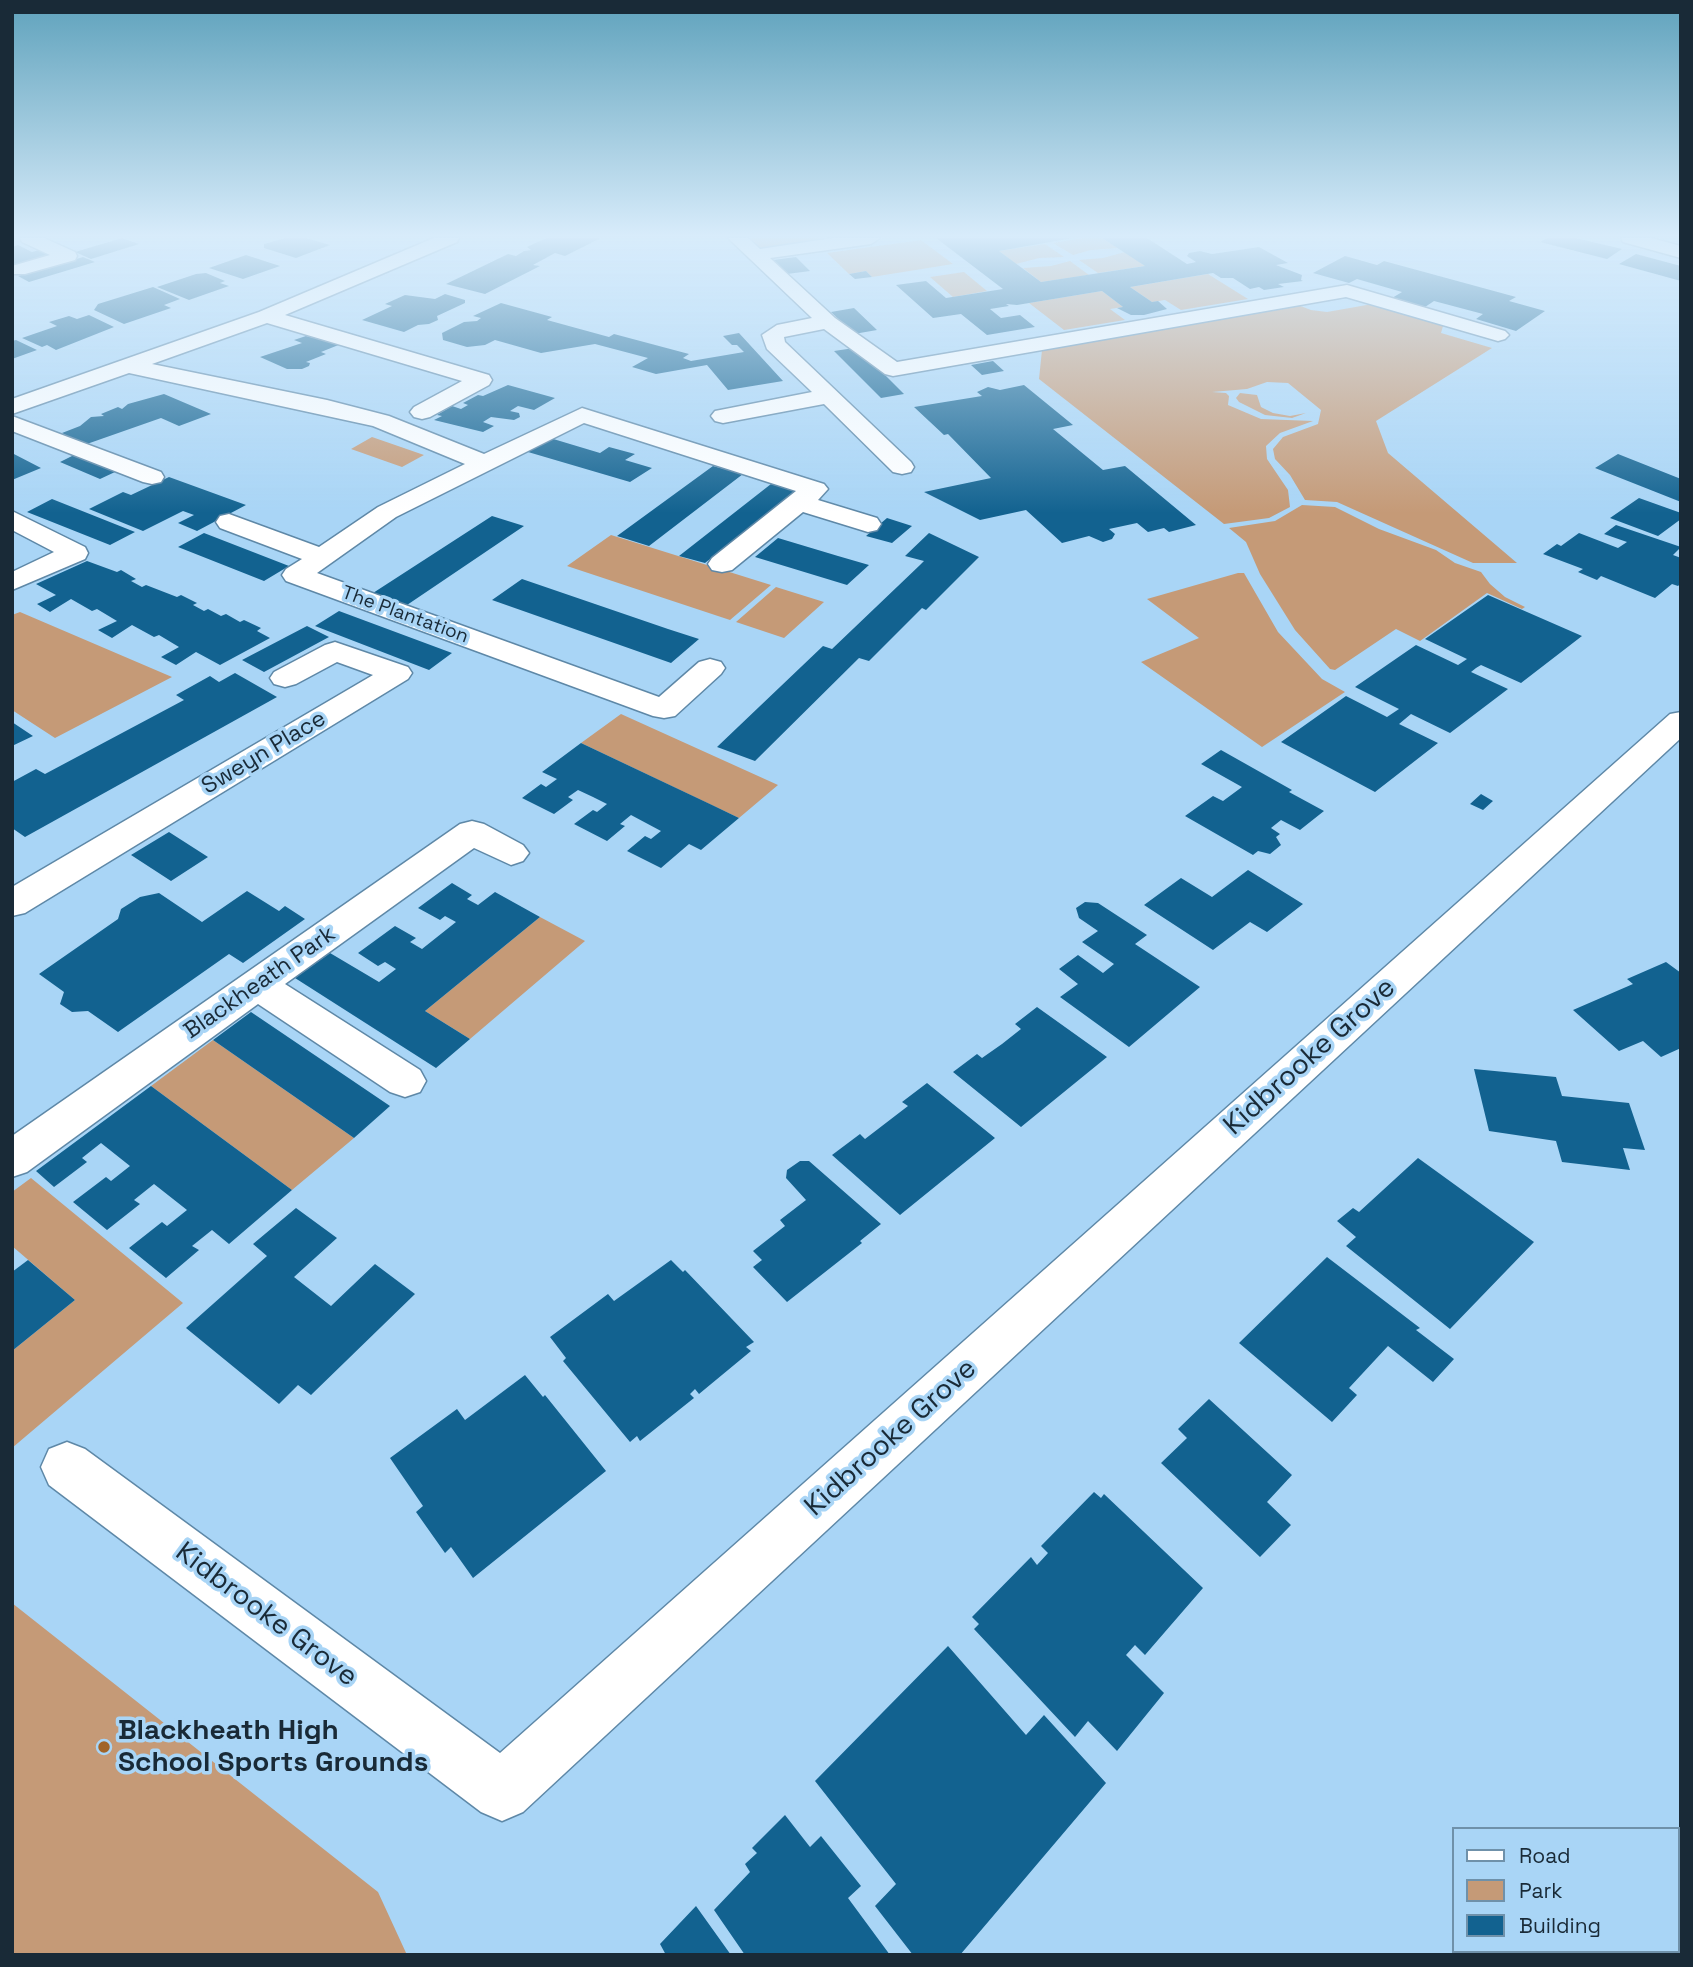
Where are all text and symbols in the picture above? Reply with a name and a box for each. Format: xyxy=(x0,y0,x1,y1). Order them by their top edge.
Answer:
street label: The Plantation xyxy=(339,582,471,648)
street label: Sweyn Place xyxy=(197,705,331,801)
street label: Blackheath Park xyxy=(179,921,341,1045)
street label: Kidbrooke Grove xyxy=(1217,971,1403,1143)
street label: Kidbrooke Grove xyxy=(798,1352,984,1524)
street label: Kidbrooke Grove xyxy=(168,1536,364,1694)
place label: Blackheath High School Sports Grounds xyxy=(118,1714,428,1780)
marker: Blackheath High School Sports Grounds xyxy=(96,1739,112,1755)
legend xyxy=(1452,1827,1679,1953)
text: Road xyxy=(1519,1842,1571,1869)
text: Park xyxy=(1519,1877,1563,1904)
text: Building xyxy=(1519,1912,1601,1939)

